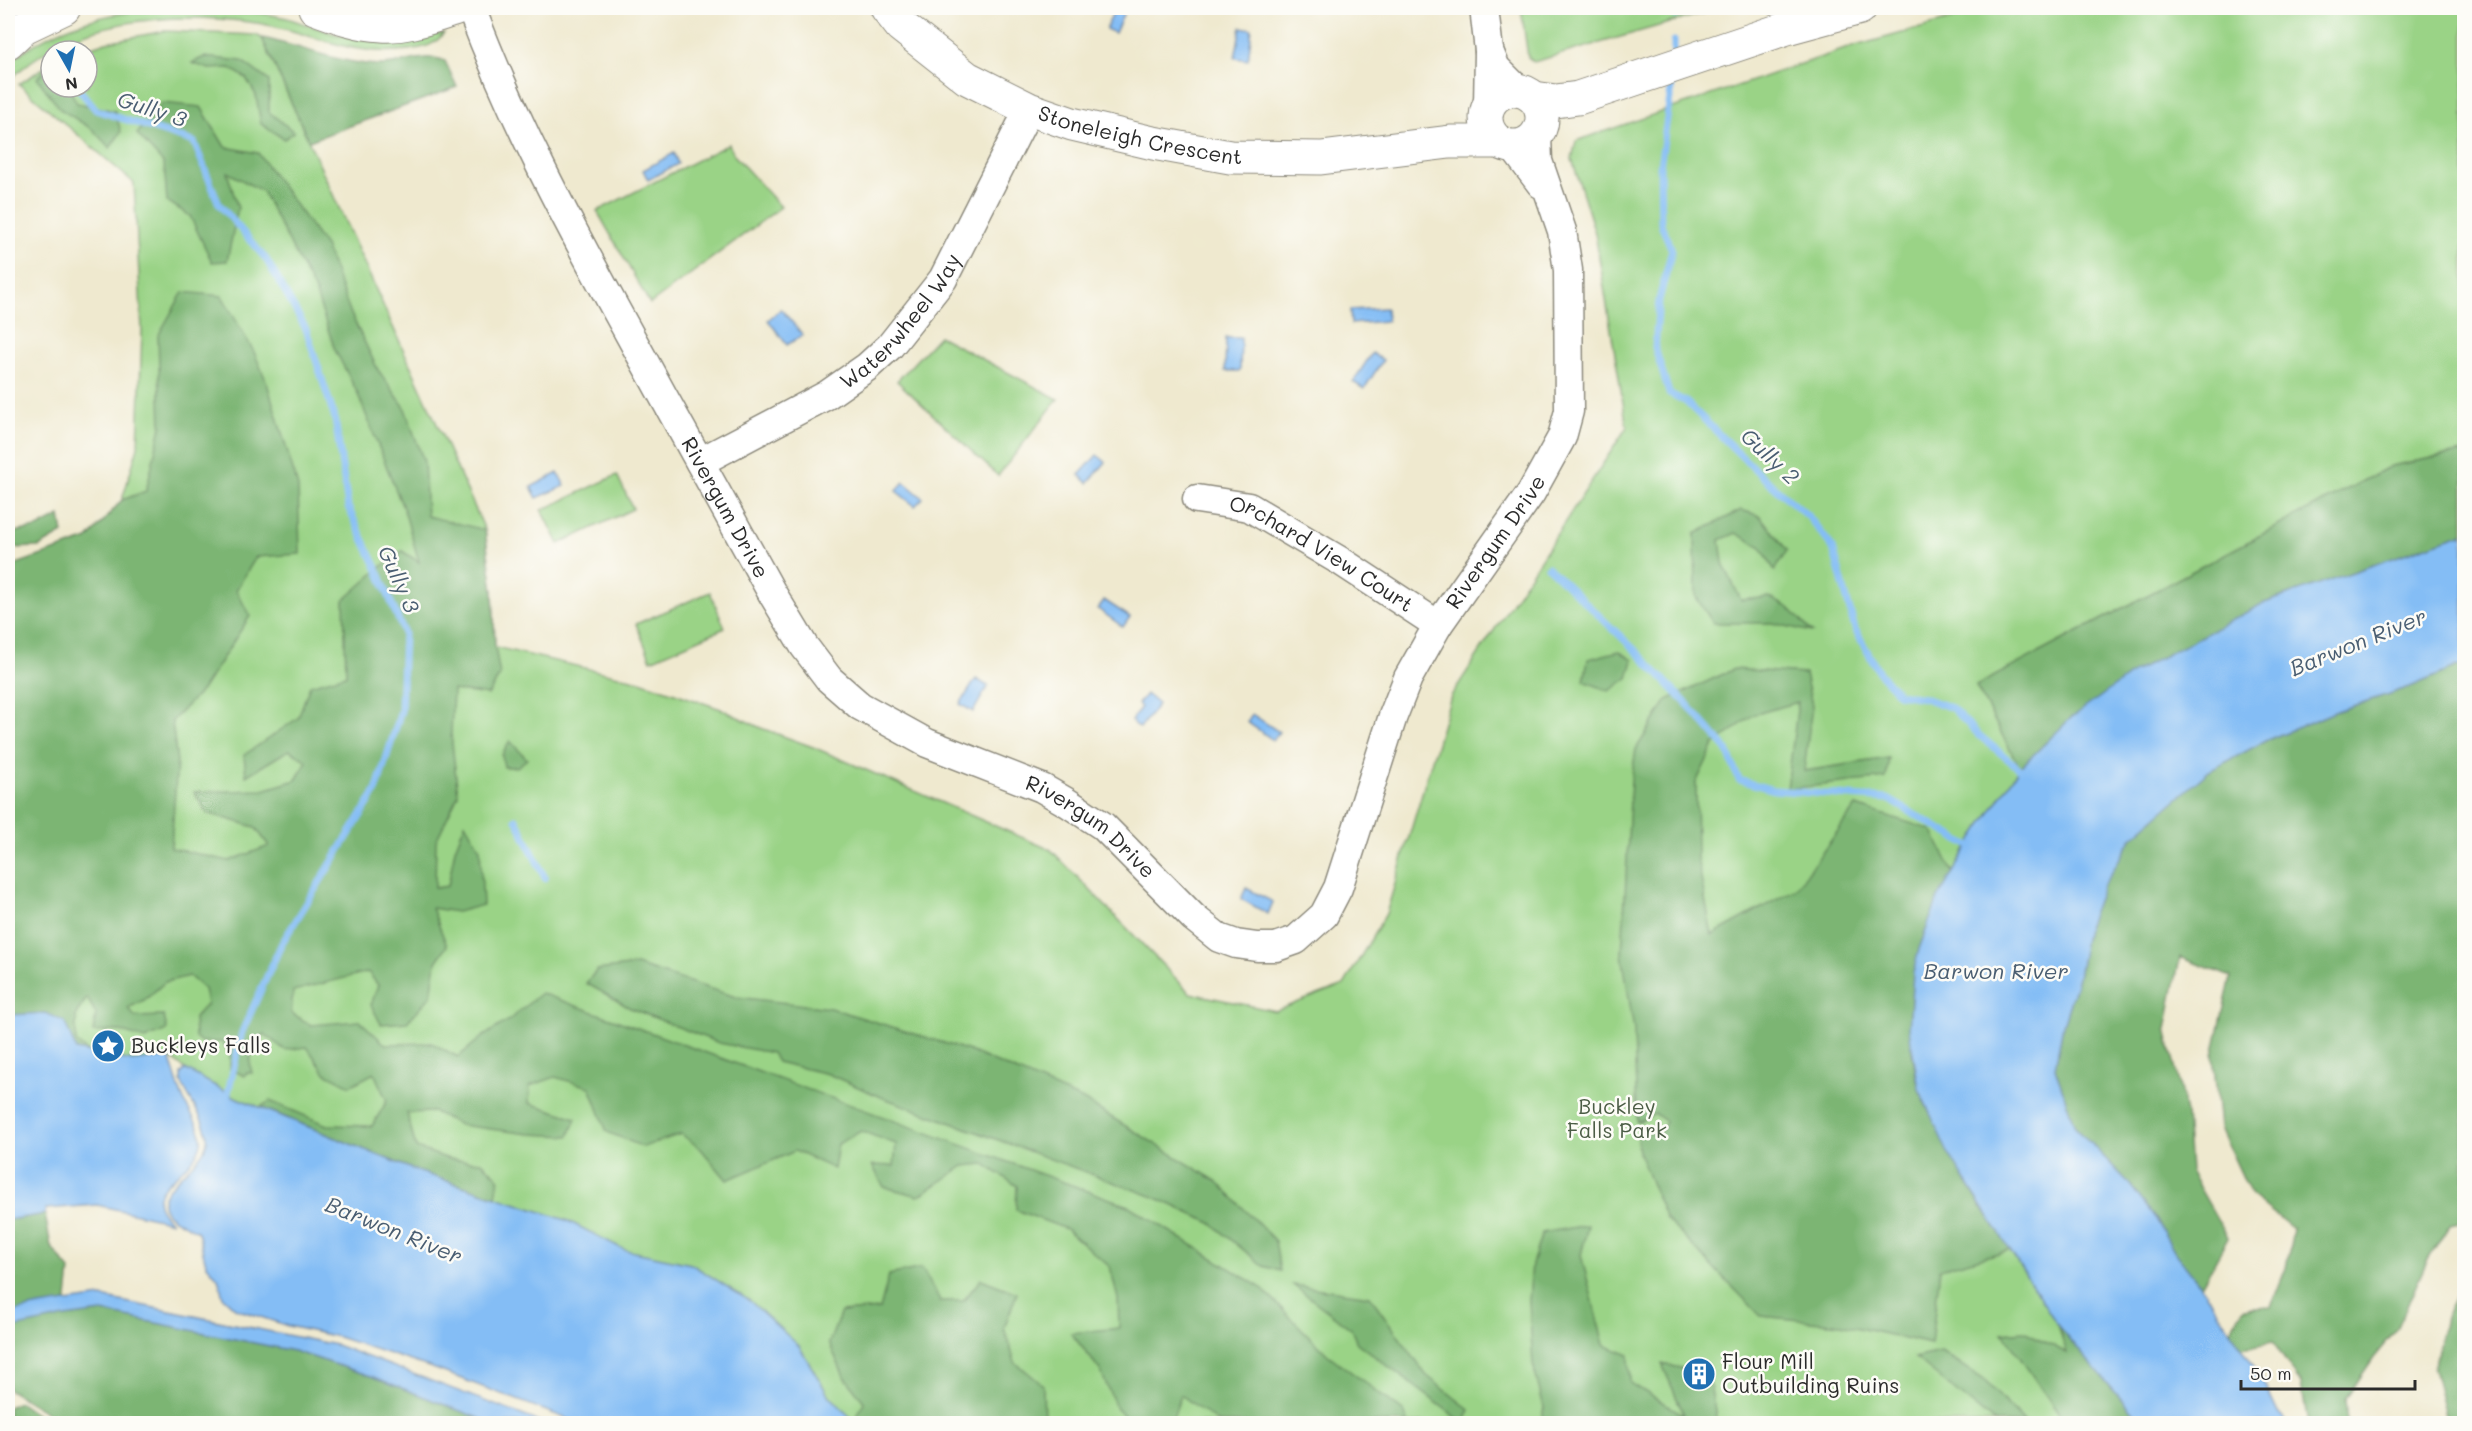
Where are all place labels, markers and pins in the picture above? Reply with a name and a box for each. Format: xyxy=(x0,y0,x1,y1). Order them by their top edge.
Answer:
place icon: Buckleys Falls xyxy=(90,1028,126,1064)
place label: Buckleys Falls xyxy=(131,1031,271,1058)
place label: Flour Mill Outbuilding Ruins xyxy=(1722,1347,1899,1398)
building icon: Flour Mill Outbuilding Ruins xyxy=(1681,1356,1717,1392)

